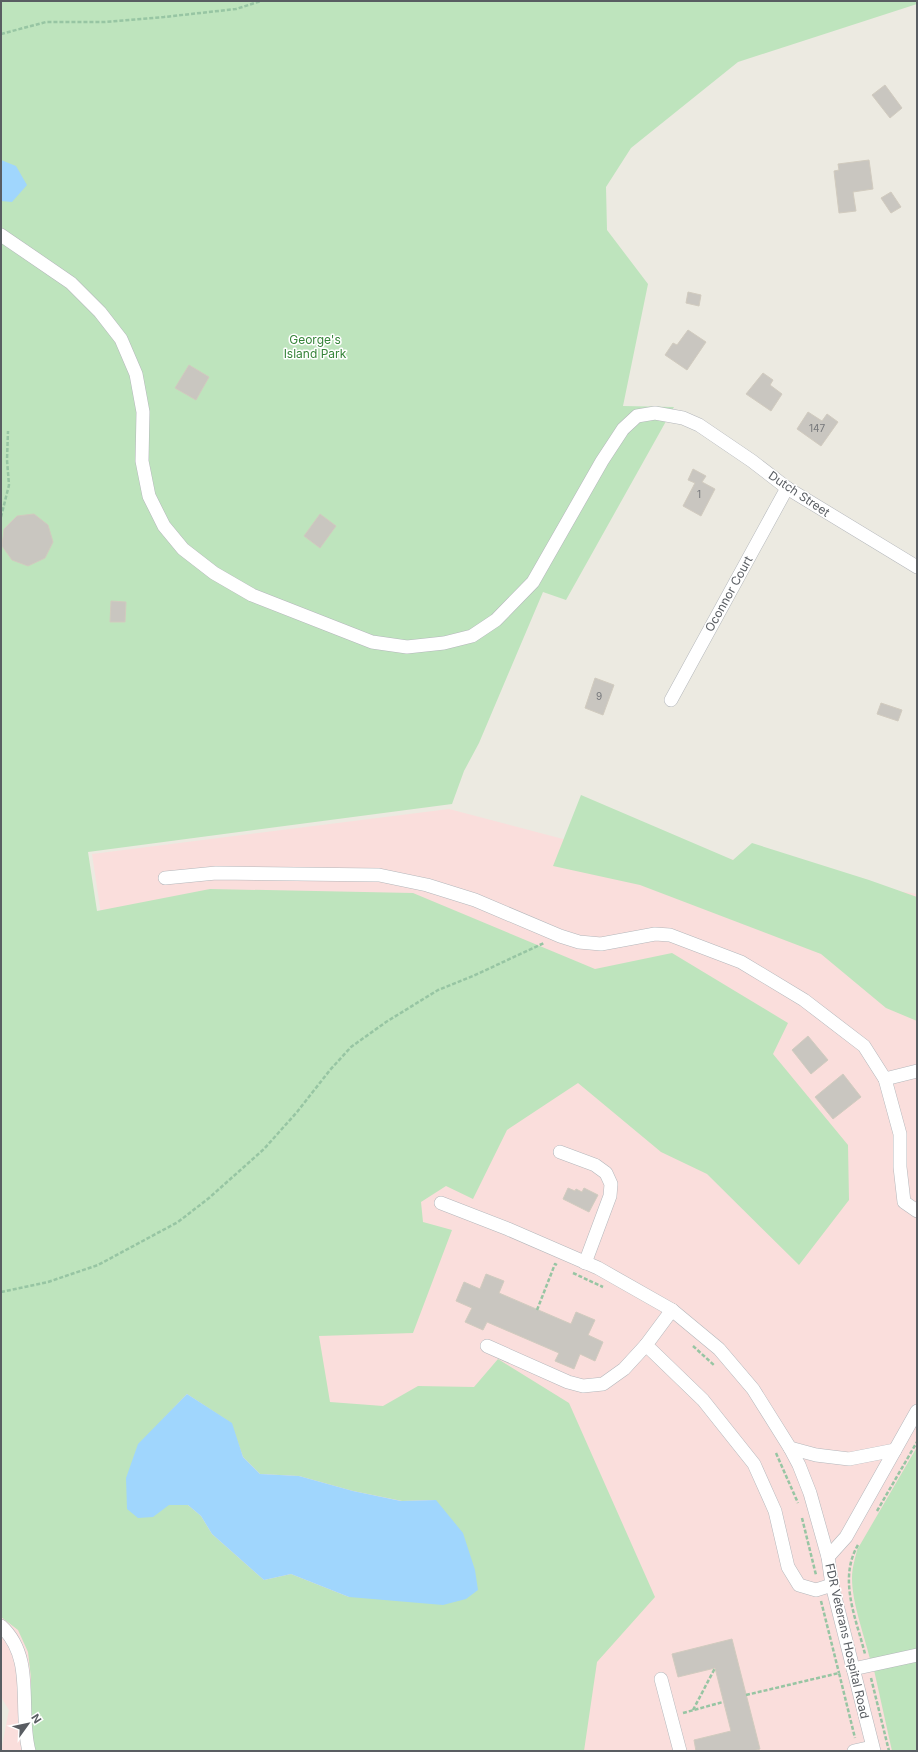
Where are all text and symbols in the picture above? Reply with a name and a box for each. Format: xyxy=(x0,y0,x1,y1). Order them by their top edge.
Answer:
park label: George's Island Park xyxy=(284,332,347,361)
house number: 147 xyxy=(809,422,825,434)
street label: Dutch Street xyxy=(766,468,833,520)
house number: 1 xyxy=(697,488,701,500)
street label: Oconnor Court xyxy=(702,553,756,634)
house number: 9 xyxy=(596,690,602,702)
street label: FDR Veterans Hospital Road xyxy=(822,1562,873,1720)
north arrow xyxy=(8,1704,48,1744)
text: N xyxy=(28,1711,45,1726)

